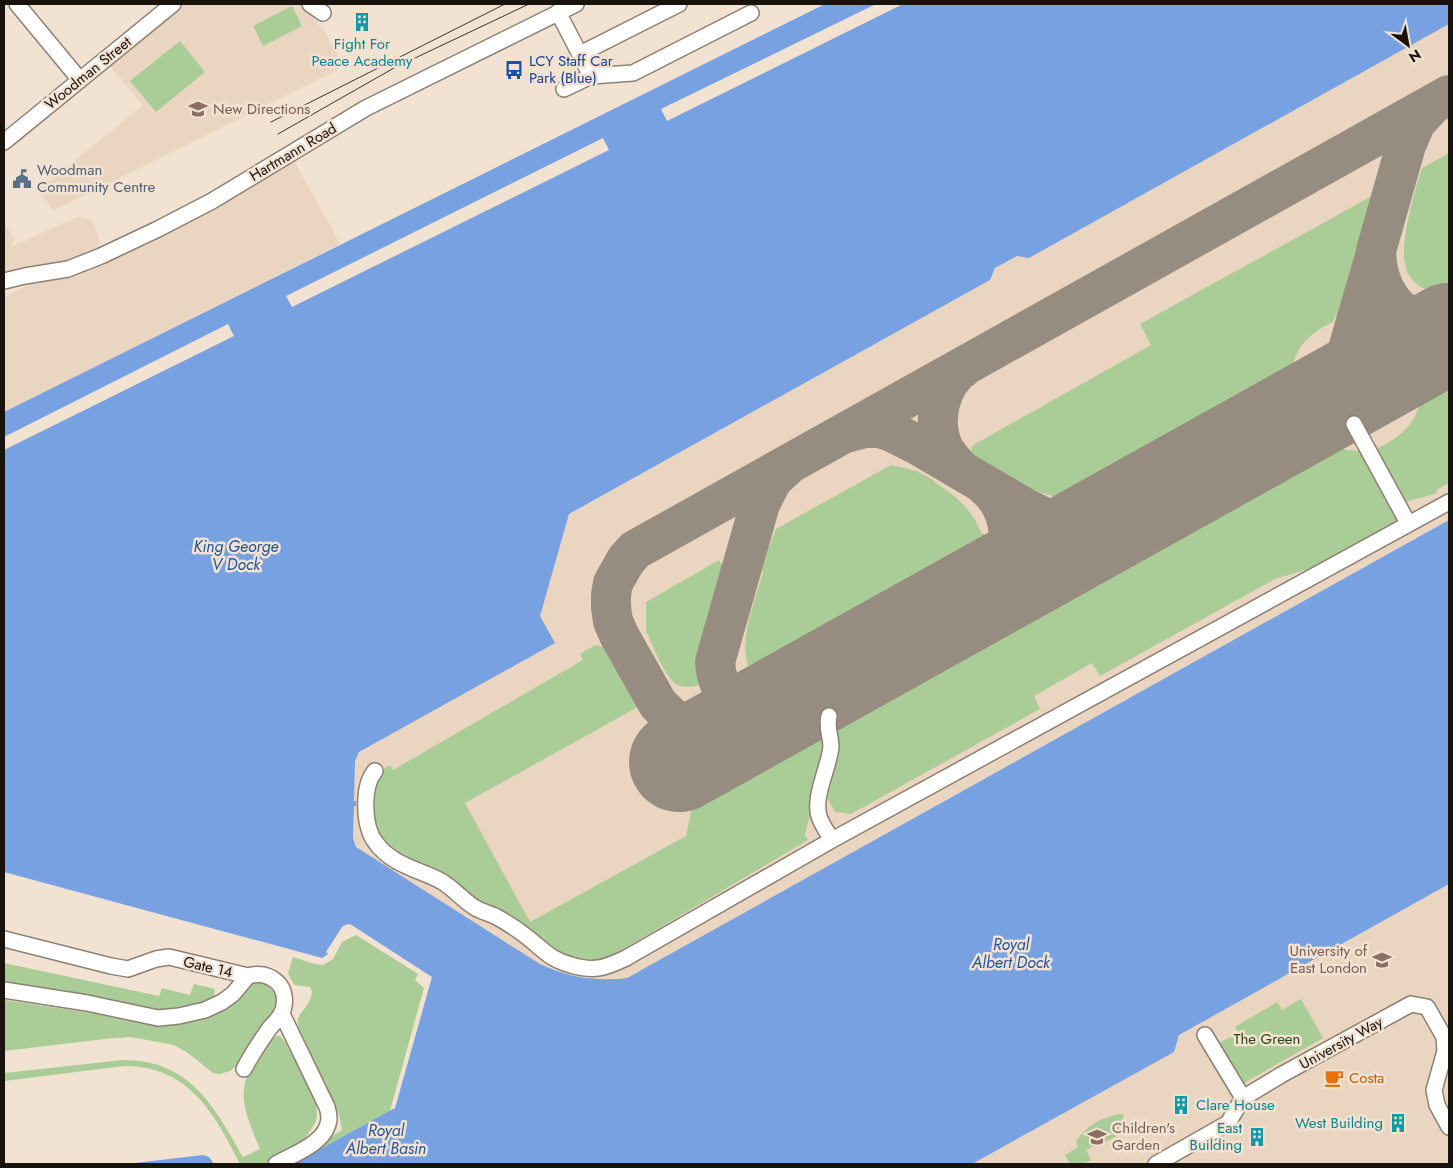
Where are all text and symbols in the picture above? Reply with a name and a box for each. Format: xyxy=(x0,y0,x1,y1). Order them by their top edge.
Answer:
building icon: Fight For Peace Academy xyxy=(351,11,373,33)
north arrow xyxy=(1383,20,1433,70)
street label: Woodman Street xyxy=(40,31,136,115)
place label: Fight For Peace Academy xyxy=(312,33,413,72)
text: N xyxy=(1405,45,1425,67)
place label: LCY Staff Car Park (Blue) xyxy=(529,50,614,89)
bus stop icon: LCY Staff Car Park (Blue) xyxy=(503,59,525,81)
school or university icon: New Directions xyxy=(187,98,209,120)
place label: New Directions xyxy=(213,98,310,120)
street label: Hartmann Road xyxy=(245,117,341,187)
place label: Woodman Community Centre xyxy=(37,159,156,198)
public building icon: Woodman Community Centre xyxy=(11,168,33,190)
water label: King George V Dock xyxy=(193,535,279,576)
water label: Royal Albert Dock xyxy=(971,933,1051,974)
place label: University of East London xyxy=(1289,940,1368,979)
school or university icon: University of East London xyxy=(1371,949,1393,971)
street label: Gate 14 xyxy=(181,951,235,983)
street label: University Way xyxy=(1295,1011,1387,1075)
park label: The Green xyxy=(1234,1028,1300,1050)
cafe icon: Costa xyxy=(1323,1067,1345,1089)
place label: Costa xyxy=(1349,1067,1384,1089)
building icon: Clare House xyxy=(1170,1094,1192,1116)
place label: Clare House xyxy=(1196,1094,1275,1116)
place label: West Building xyxy=(1295,1112,1383,1134)
building icon: West Building xyxy=(1387,1112,1409,1134)
place label: Children's Garden xyxy=(1112,1117,1175,1156)
place label: East Building xyxy=(1190,1117,1242,1156)
water label: Royal Albert Basin xyxy=(345,1119,426,1160)
school or university icon: Children's Garden xyxy=(1086,1126,1108,1148)
building icon: East Building xyxy=(1246,1126,1268,1148)

